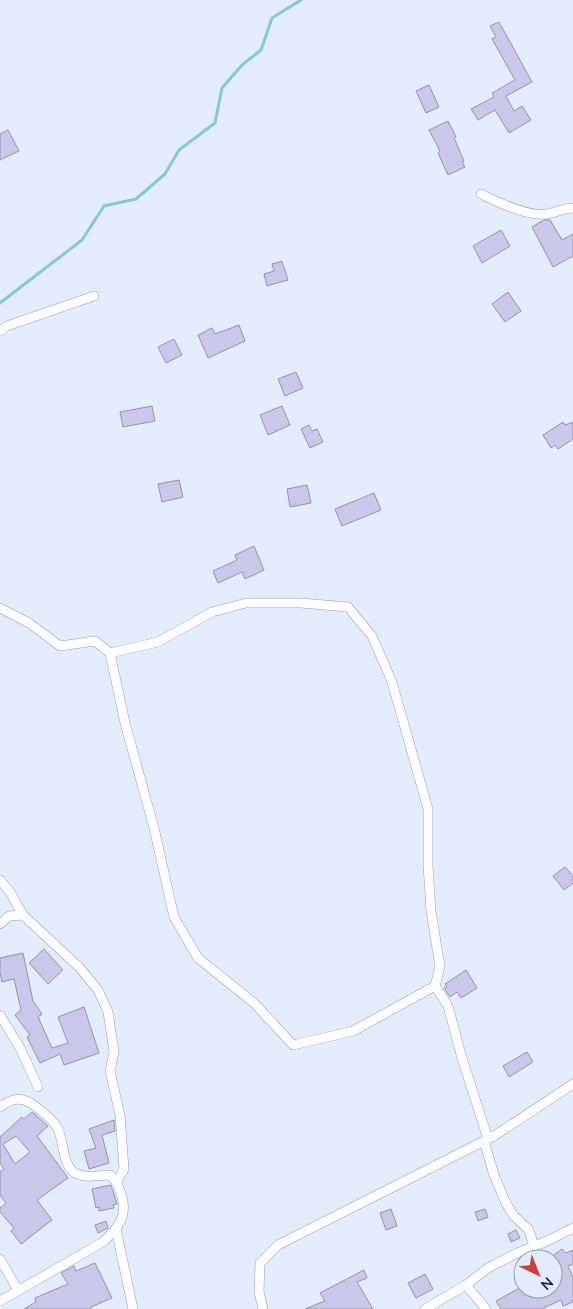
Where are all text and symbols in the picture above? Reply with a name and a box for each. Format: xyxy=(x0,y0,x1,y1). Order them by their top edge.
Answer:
north arrow xyxy=(513,1249,563,1299)
text: N xyxy=(537,1274,557,1294)

